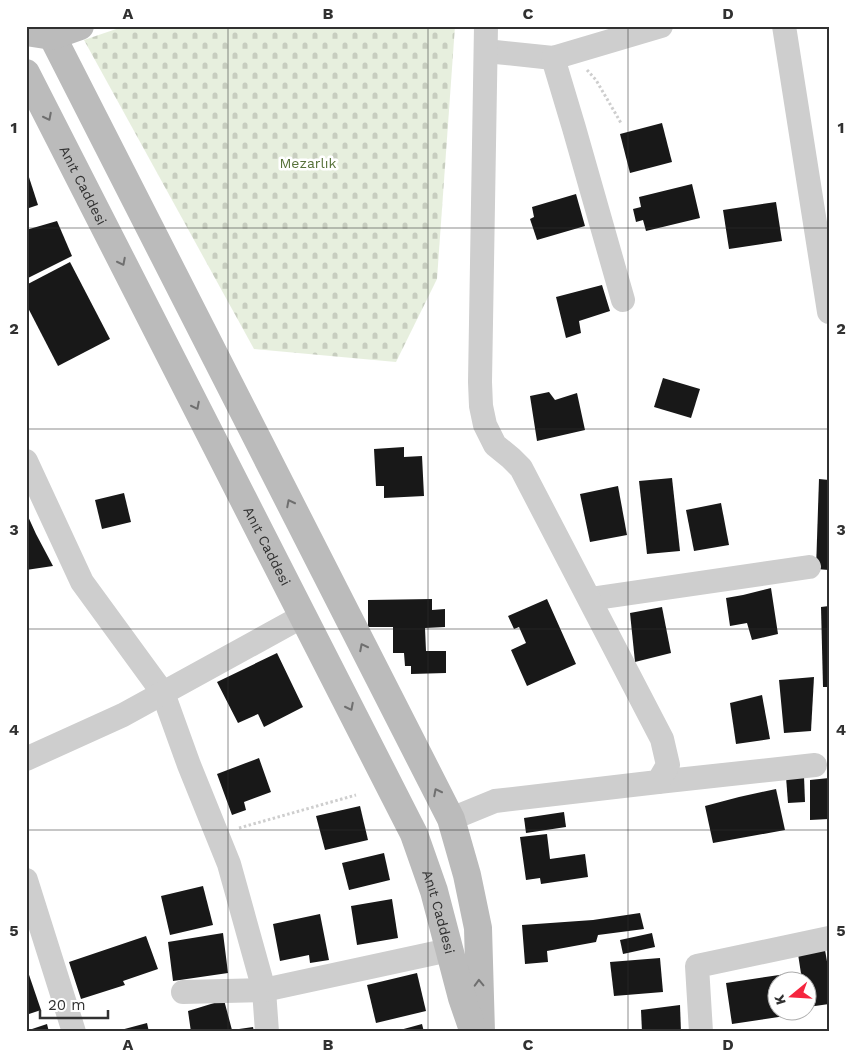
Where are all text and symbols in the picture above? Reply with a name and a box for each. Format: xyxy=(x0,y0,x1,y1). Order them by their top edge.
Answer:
text: A xyxy=(123,4,134,23)
text: B xyxy=(323,4,334,23)
text: C xyxy=(523,4,534,23)
text: D xyxy=(722,4,734,23)
one-way arrow xyxy=(42,112,52,121)
text: 1 xyxy=(11,118,17,137)
text: 1 xyxy=(838,118,844,137)
street label: Anıt Caddesi xyxy=(56,143,110,227)
park label: Mezarlık xyxy=(280,155,337,171)
one-way arrow xyxy=(116,256,126,265)
text: 2 xyxy=(9,319,19,338)
text: 2 xyxy=(836,319,846,338)
one-way arrow xyxy=(190,401,200,410)
one-way arrow xyxy=(286,499,296,508)
street label: Anıt Caddesi xyxy=(240,504,294,588)
text: 3 xyxy=(9,520,19,539)
text: 3 xyxy=(836,520,846,539)
one-way arrow xyxy=(359,644,369,653)
one-way arrow xyxy=(343,702,354,711)
text: 4 xyxy=(9,720,19,739)
text: 4 xyxy=(836,720,846,739)
one-way arrow xyxy=(433,788,443,797)
street label: Anıt Caddesi xyxy=(419,868,458,956)
text: 5 xyxy=(9,921,19,940)
text: 5 xyxy=(836,921,846,940)
north arrow xyxy=(768,970,818,1020)
one-way arrow xyxy=(474,979,485,987)
scale bar xyxy=(40,988,108,1020)
text: K xyxy=(770,993,789,1007)
text: 20 m xyxy=(48,996,86,1014)
text: A xyxy=(123,1035,134,1054)
text: B xyxy=(323,1035,334,1054)
text: C xyxy=(523,1035,534,1054)
text: D xyxy=(722,1035,734,1054)

